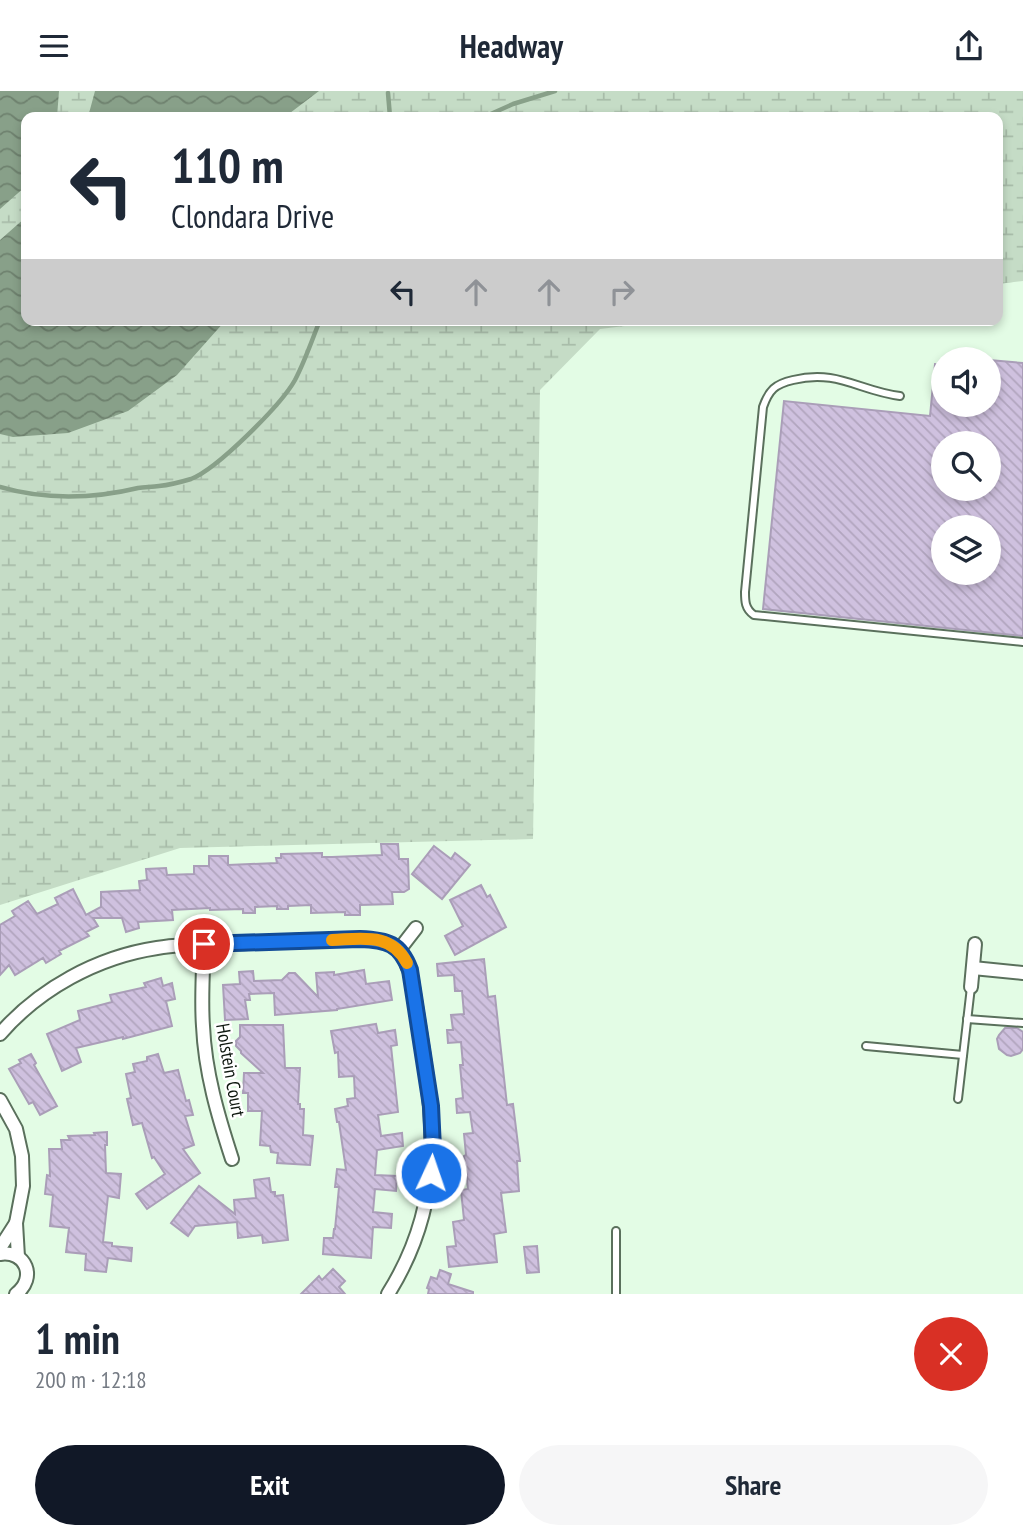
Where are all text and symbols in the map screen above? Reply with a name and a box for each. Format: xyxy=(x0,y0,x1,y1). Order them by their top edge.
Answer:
text: Headway xyxy=(460,25,563,67)
icon: menu xyxy=(35,27,73,65)
icon: share xyxy=(950,27,988,65)
text: 110 m xyxy=(171,133,284,197)
icon: left xyxy=(56,140,147,231)
text: Clondara Drive xyxy=(171,195,334,237)
icon: left xyxy=(384,273,422,311)
icon: ahead xyxy=(457,273,495,311)
icon: ahead xyxy=(530,273,568,311)
icon: right xyxy=(603,273,641,311)
map controls xyxy=(931,347,1001,585)
button: sound xyxy=(931,347,1001,417)
button: search xyxy=(931,431,1001,501)
button: layers xyxy=(931,515,1001,585)
pin xyxy=(174,914,234,974)
icon: arrive xyxy=(185,925,223,963)
street label: Holstein Court xyxy=(211,1022,251,1119)
position arrow xyxy=(394,1136,468,1210)
text: 1 min xyxy=(35,1311,120,1366)
button: close xyxy=(914,1317,988,1391)
text: 200 m · 12:18 xyxy=(35,1365,147,1394)
button: Exit xyxy=(35,1445,505,1525)
button: Share xyxy=(519,1445,988,1525)

